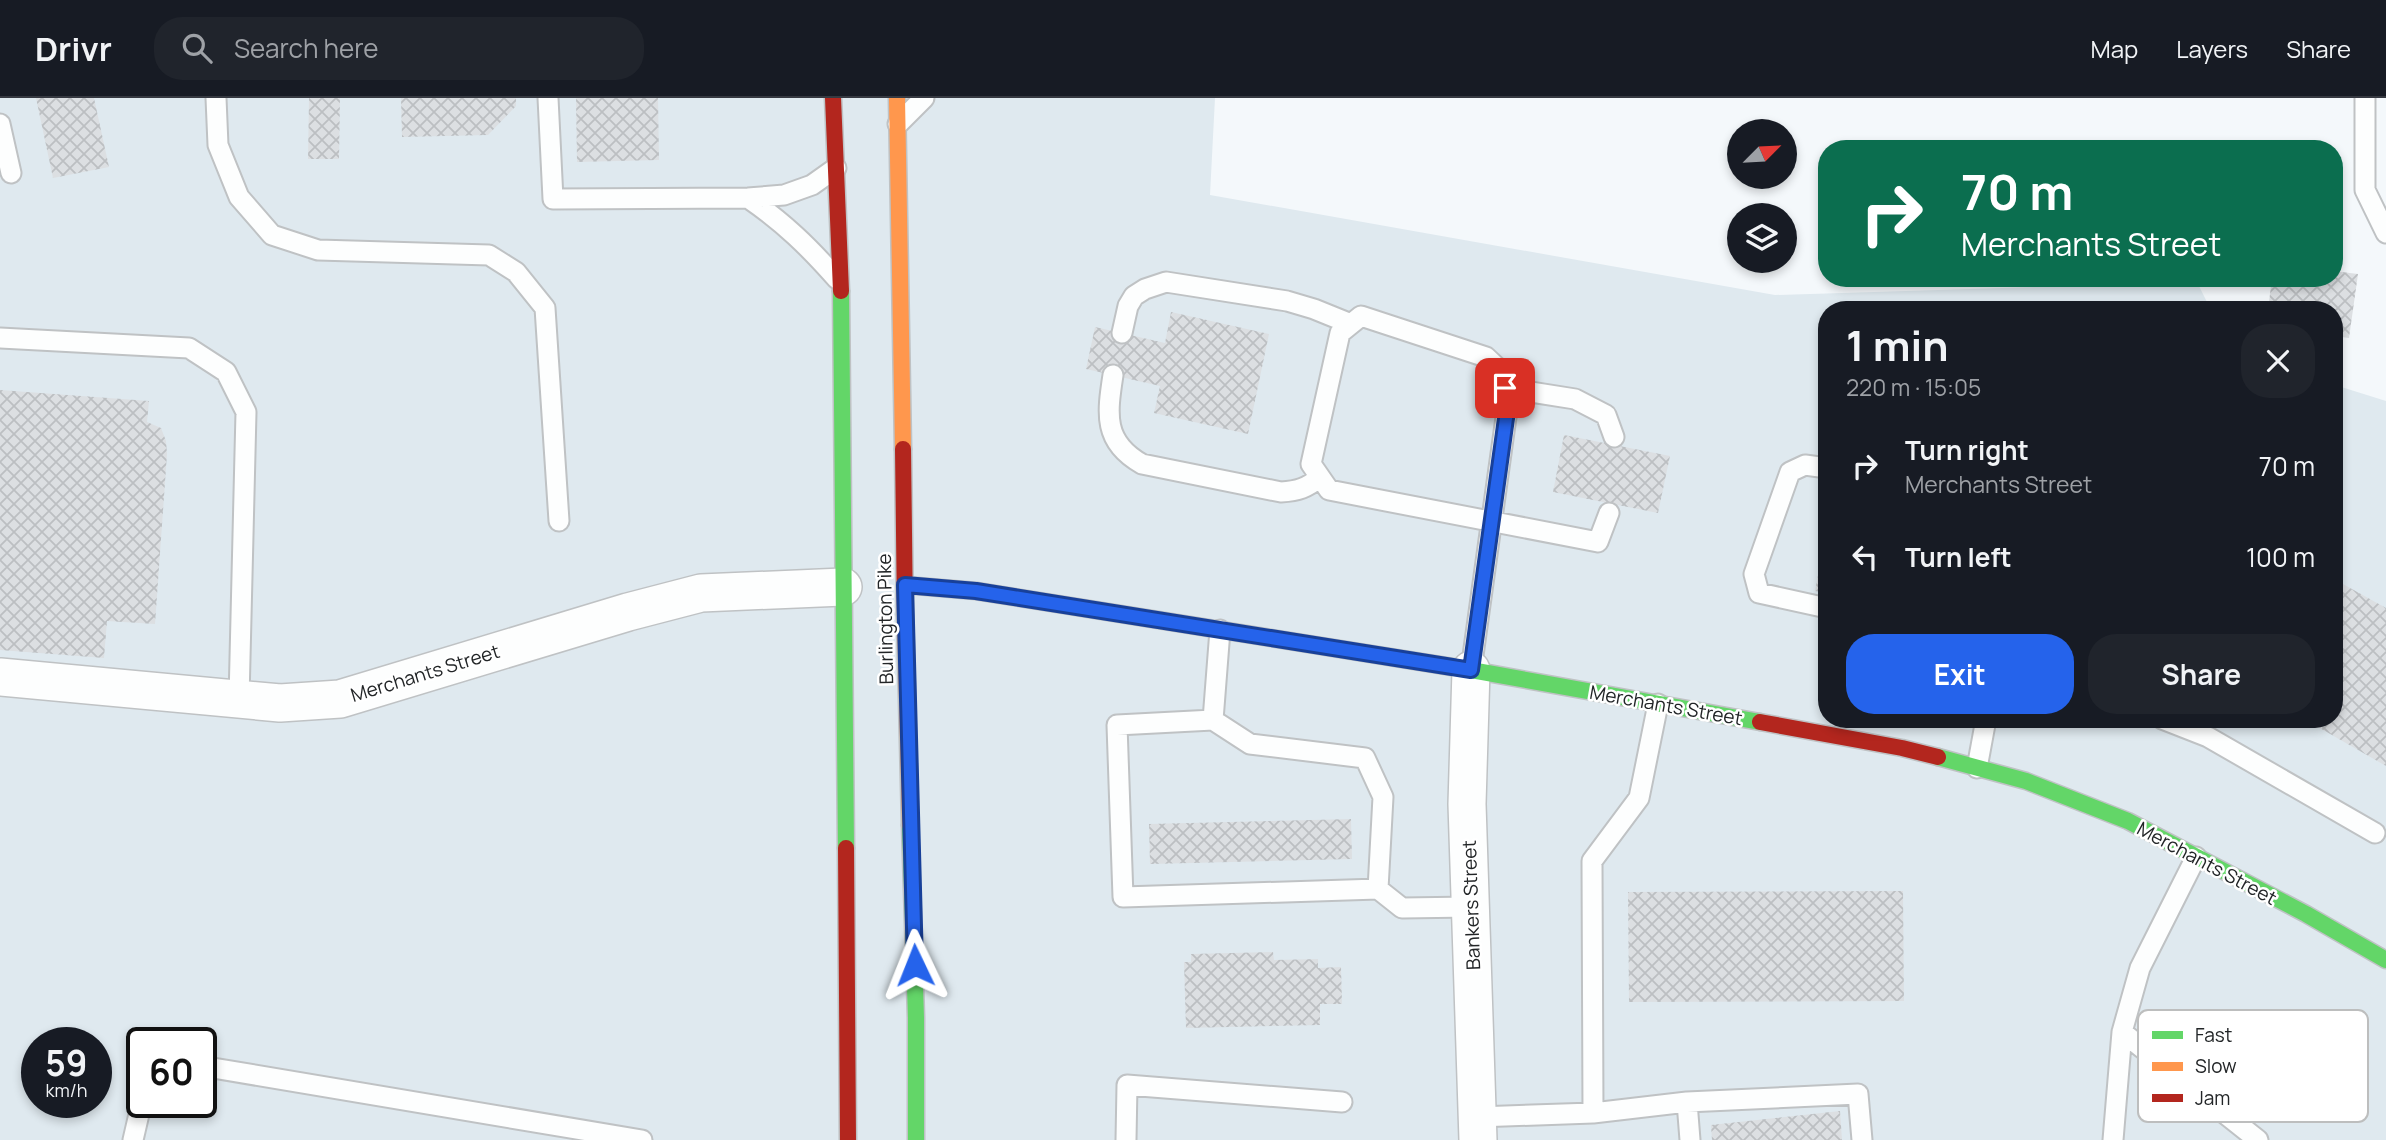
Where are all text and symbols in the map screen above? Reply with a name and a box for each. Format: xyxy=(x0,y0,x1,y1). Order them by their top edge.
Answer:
search box xyxy=(154,17,644,80)
text: Drivr xyxy=(35,26,112,71)
icon: search xyxy=(178,29,216,67)
text: Search here xyxy=(234,30,378,66)
text: Map xyxy=(2091,32,2138,65)
text: Layers xyxy=(2176,32,2248,65)
text: Share xyxy=(2286,32,2351,65)
north arrow xyxy=(1727,119,1797,189)
map controls xyxy=(1727,119,1797,273)
text: 70 m xyxy=(1961,158,2073,225)
icon: right xyxy=(1846,168,1937,259)
button: layers xyxy=(1727,203,1797,273)
text: Merchants Street xyxy=(1961,222,2221,266)
text: 1 min xyxy=(1846,316,1949,374)
button: close xyxy=(2241,324,2315,398)
pin xyxy=(1475,358,1535,418)
icon: arrive xyxy=(1486,369,1524,407)
text: 220 m · 15:05 xyxy=(1846,371,1981,403)
text: Turn right xyxy=(1905,432,2029,468)
icon: right xyxy=(1846,447,1884,485)
text: 70 m xyxy=(2259,448,2315,484)
text: Merchants Street xyxy=(1905,468,2092,500)
icon: left xyxy=(1846,538,1884,576)
text: Turn left xyxy=(1905,539,2012,575)
text: 100 m xyxy=(2246,539,2315,575)
street label: Burlington Pike xyxy=(871,553,899,685)
button: Exit xyxy=(1846,634,2074,714)
button: Share xyxy=(2088,634,2315,714)
street label: Merchants Street xyxy=(347,638,503,708)
street label: Merchants Street xyxy=(1588,679,1744,731)
street label: Merchants Street xyxy=(2133,815,2281,911)
street label: Bankers Street xyxy=(1456,840,1486,970)
position arrow xyxy=(878,928,952,1002)
legend xyxy=(2138,1010,2368,1122)
text: Fast xyxy=(2195,1022,2232,1048)
speed limit sign: 60 xyxy=(126,1027,217,1118)
text: 59 xyxy=(45,1039,88,1087)
text: Slow xyxy=(2195,1053,2237,1079)
text: km/h xyxy=(46,1078,87,1102)
text: Jam xyxy=(2195,1085,2230,1111)

